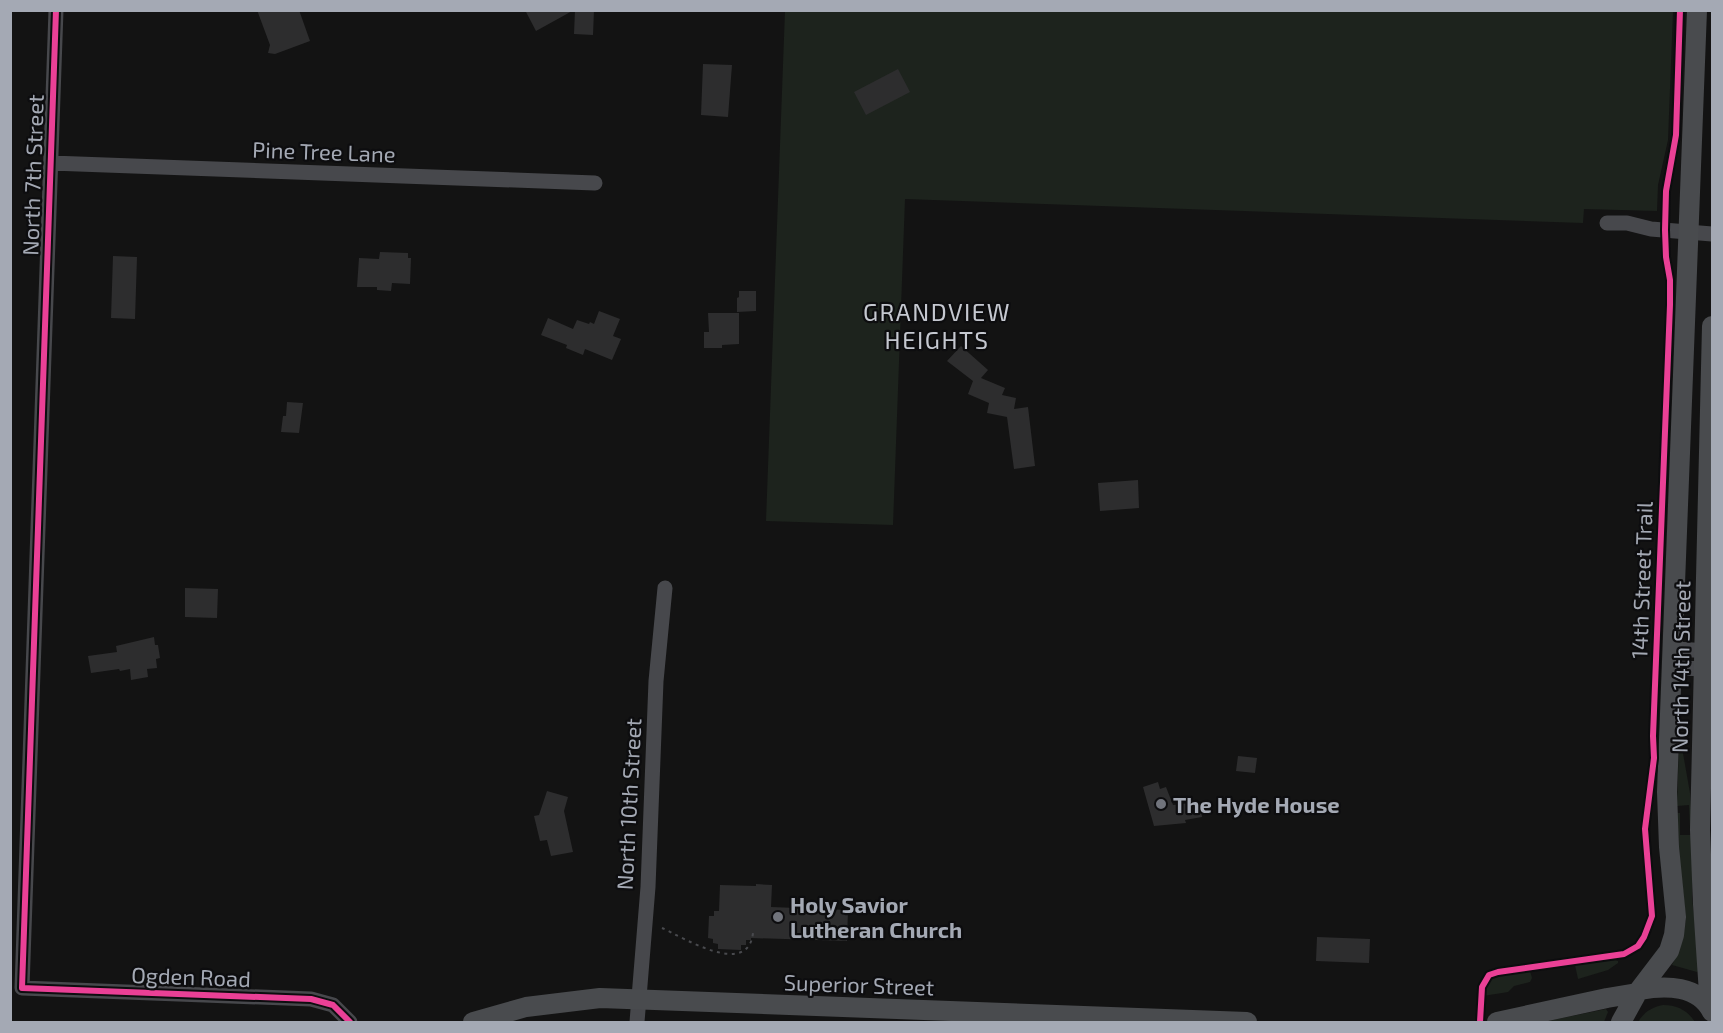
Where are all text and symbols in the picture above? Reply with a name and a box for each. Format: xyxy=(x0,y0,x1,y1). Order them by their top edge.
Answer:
street label: North 7th Street xyxy=(16,94,48,256)
street label: Pine Tree Lane xyxy=(252,136,396,166)
district label: GRANDVIEW HEIGHTS xyxy=(863,297,1011,354)
street label: 14th Street Trail xyxy=(1625,500,1657,659)
street label: North 14th Street xyxy=(1665,581,1695,753)
street label: North 10th Street xyxy=(611,717,645,891)
place label: The Hyde House xyxy=(1173,791,1340,818)
marker: The Hyde House xyxy=(1154,797,1168,811)
place label: Holy Savior Lutheran Church xyxy=(790,891,962,942)
marker: Holy Savior Lutheran Church xyxy=(771,910,785,924)
street label: Ogden Road xyxy=(131,961,251,991)
street label: Superior Street xyxy=(783,968,935,1000)

